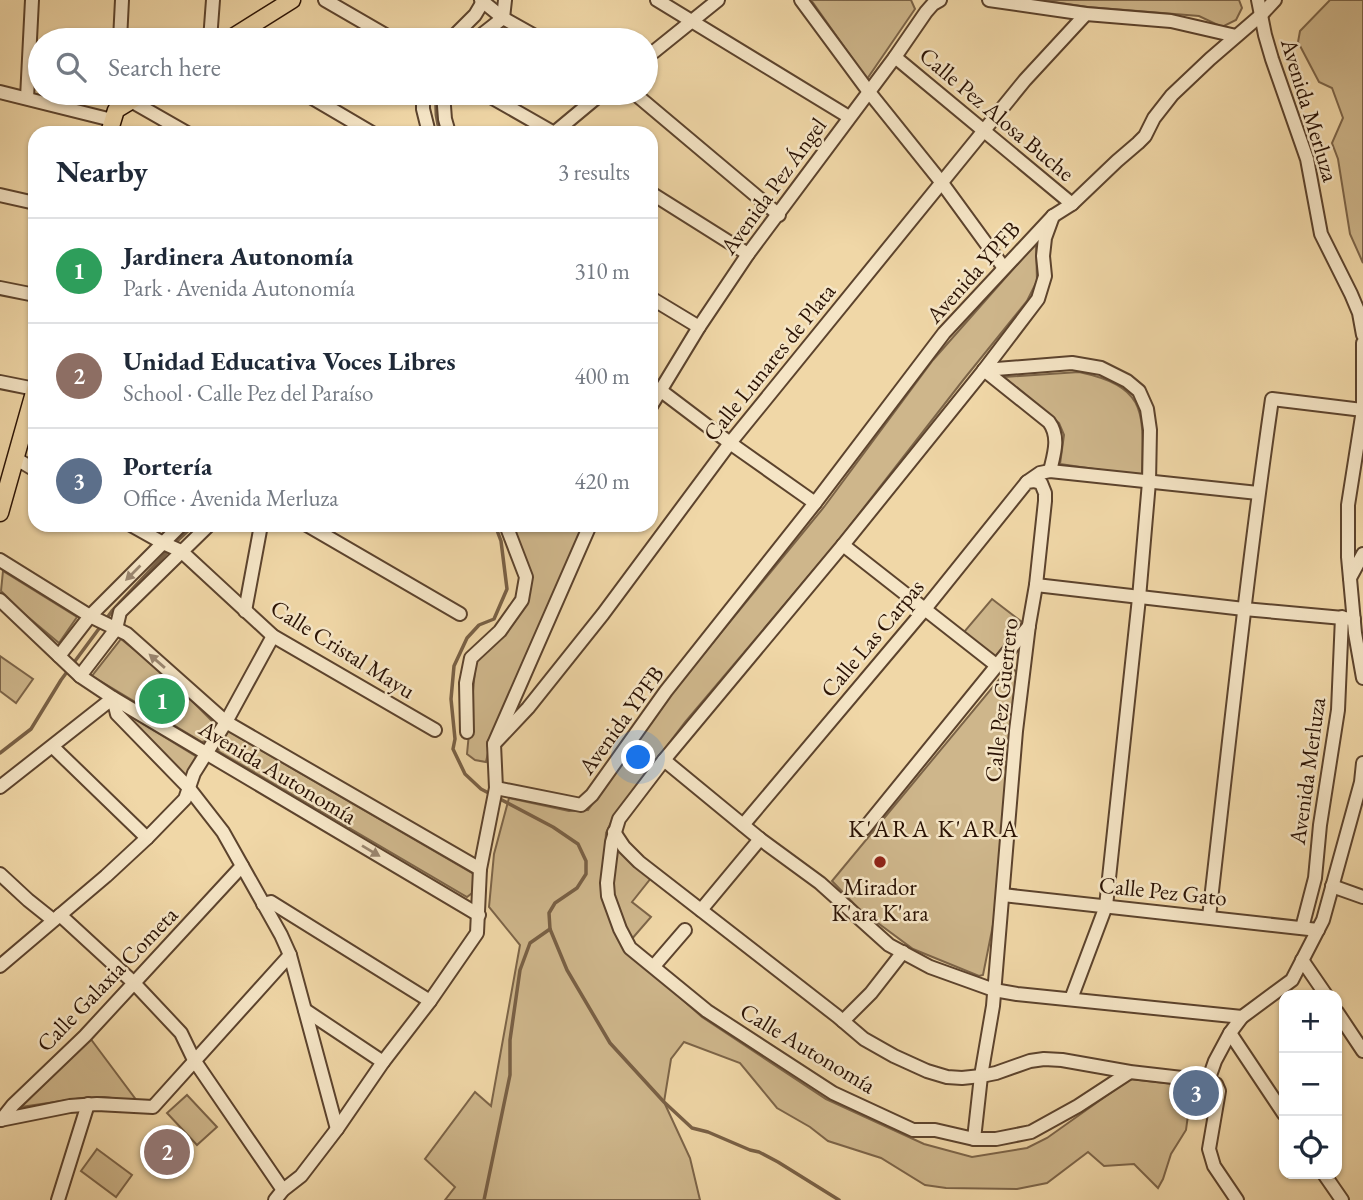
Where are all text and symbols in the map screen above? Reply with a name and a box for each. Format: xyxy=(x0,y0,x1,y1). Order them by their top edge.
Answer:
search box xyxy=(28,28,658,105)
street label: Avenida Merluza xyxy=(1274,34,1346,186)
street label: Calle Pez Alosa Buche xyxy=(913,40,1081,188)
icon: search xyxy=(52,48,90,86)
text: Search here xyxy=(108,50,221,84)
street label: Avenida Pez Ángel xyxy=(713,111,833,261)
text: Nearby xyxy=(56,152,148,191)
text: 3 results xyxy=(558,157,630,187)
street label: Avenida YPFB xyxy=(919,215,1027,330)
text: Jardinera Autonomía xyxy=(123,239,353,273)
text: 1 xyxy=(73,256,85,286)
text: 310 m xyxy=(574,256,630,286)
text: Park · Avenida Autonomía xyxy=(123,273,355,303)
street label: Calle Lunares de Plata xyxy=(696,276,842,447)
text: Unidad Educativa Voces Libres xyxy=(123,344,456,378)
text: 2 xyxy=(73,361,85,391)
text: 400 m xyxy=(574,361,630,391)
text: School · Calle Pez del Paraíso xyxy=(123,378,373,408)
text: Portería xyxy=(123,449,212,483)
text: 3 xyxy=(73,466,85,496)
text: 420 m xyxy=(574,466,630,496)
text: Office · Avenida Merluza xyxy=(123,483,338,513)
one-way arrow xyxy=(125,565,141,581)
street label: Calle Las Carpas xyxy=(814,572,930,704)
street label: Calle Cristal Mayu xyxy=(265,593,421,705)
street label: Calle Pez Guerrero xyxy=(977,616,1025,784)
one-way arrow xyxy=(148,653,166,669)
street label: Avenida YPFB xyxy=(571,660,671,781)
pin: 1 xyxy=(139,675,185,727)
street label: Avenida Merluza xyxy=(1282,695,1332,848)
street label: Avenida Autonomía xyxy=(193,713,363,831)
your location xyxy=(621,740,655,774)
district label: K'ARA K'ARA xyxy=(848,813,1020,844)
one-way arrow xyxy=(362,845,381,857)
marker: Mirador K'ara K'ara xyxy=(872,854,888,870)
street label: Calle Pez Gato xyxy=(1098,869,1228,913)
place label: Mirador K'ara K'ara xyxy=(831,872,929,928)
street label: Calle Galaxia Cometa xyxy=(30,899,185,1058)
map controls xyxy=(1279,990,1342,1179)
button: + xyxy=(1279,990,1342,1053)
street label: Calle Autonomía xyxy=(735,996,882,1101)
button: − xyxy=(1279,1053,1342,1116)
pin: 3 xyxy=(1173,1067,1219,1119)
button: locate xyxy=(1279,1116,1342,1179)
pin: 2 xyxy=(144,1126,190,1178)

